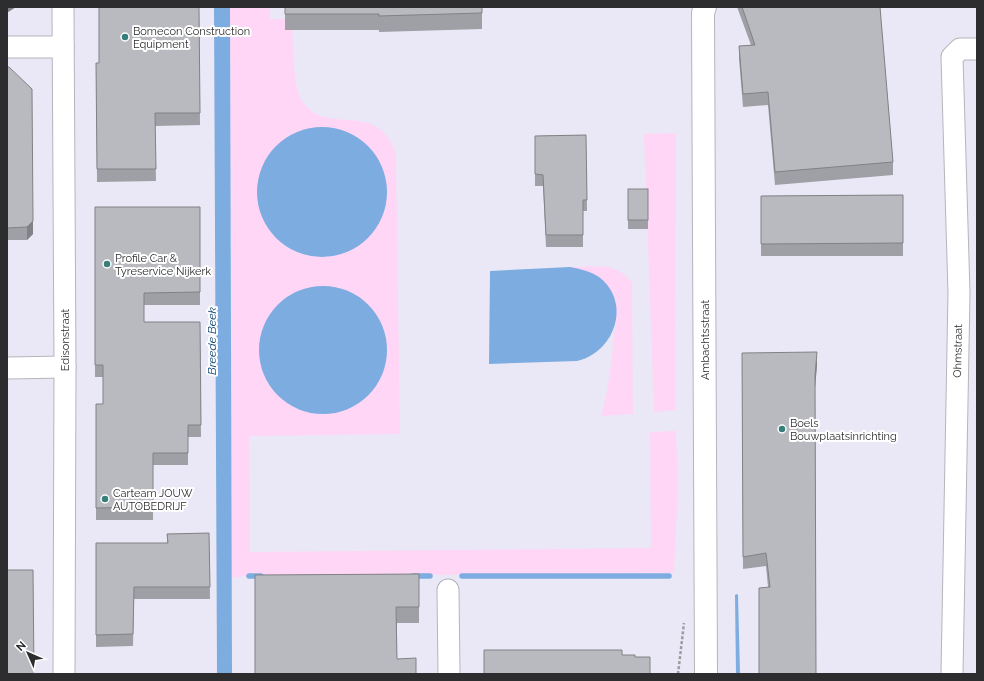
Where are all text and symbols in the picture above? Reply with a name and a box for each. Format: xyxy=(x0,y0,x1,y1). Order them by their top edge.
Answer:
place label: Bomecon Construction Equipment xyxy=(133,25,250,51)
marker: Bomecon Construction Equipment xyxy=(120,32,130,42)
place label: Profile Car & Tyreservice Nijkerk xyxy=(115,252,211,278)
marker: Profile Car & Tyreservice Nijkerk xyxy=(102,259,112,269)
street label: Ambachtsstraat xyxy=(699,300,712,380)
water label: Breede Beek xyxy=(205,306,219,375)
street label: Edisonstraat xyxy=(59,308,72,371)
street label: Ohmstraat xyxy=(951,324,965,378)
place label: Boels Bouwplaatsinrichting xyxy=(790,417,897,443)
marker: Boels Bouwplaatsinrichting xyxy=(777,424,787,434)
place label: Carteam JOUW AUTOBEDRIJF xyxy=(113,487,193,513)
marker: Carteam JOUW AUTOBEDRIJF xyxy=(100,494,110,504)
north arrow xyxy=(8,633,48,673)
text: N xyxy=(14,639,29,654)

